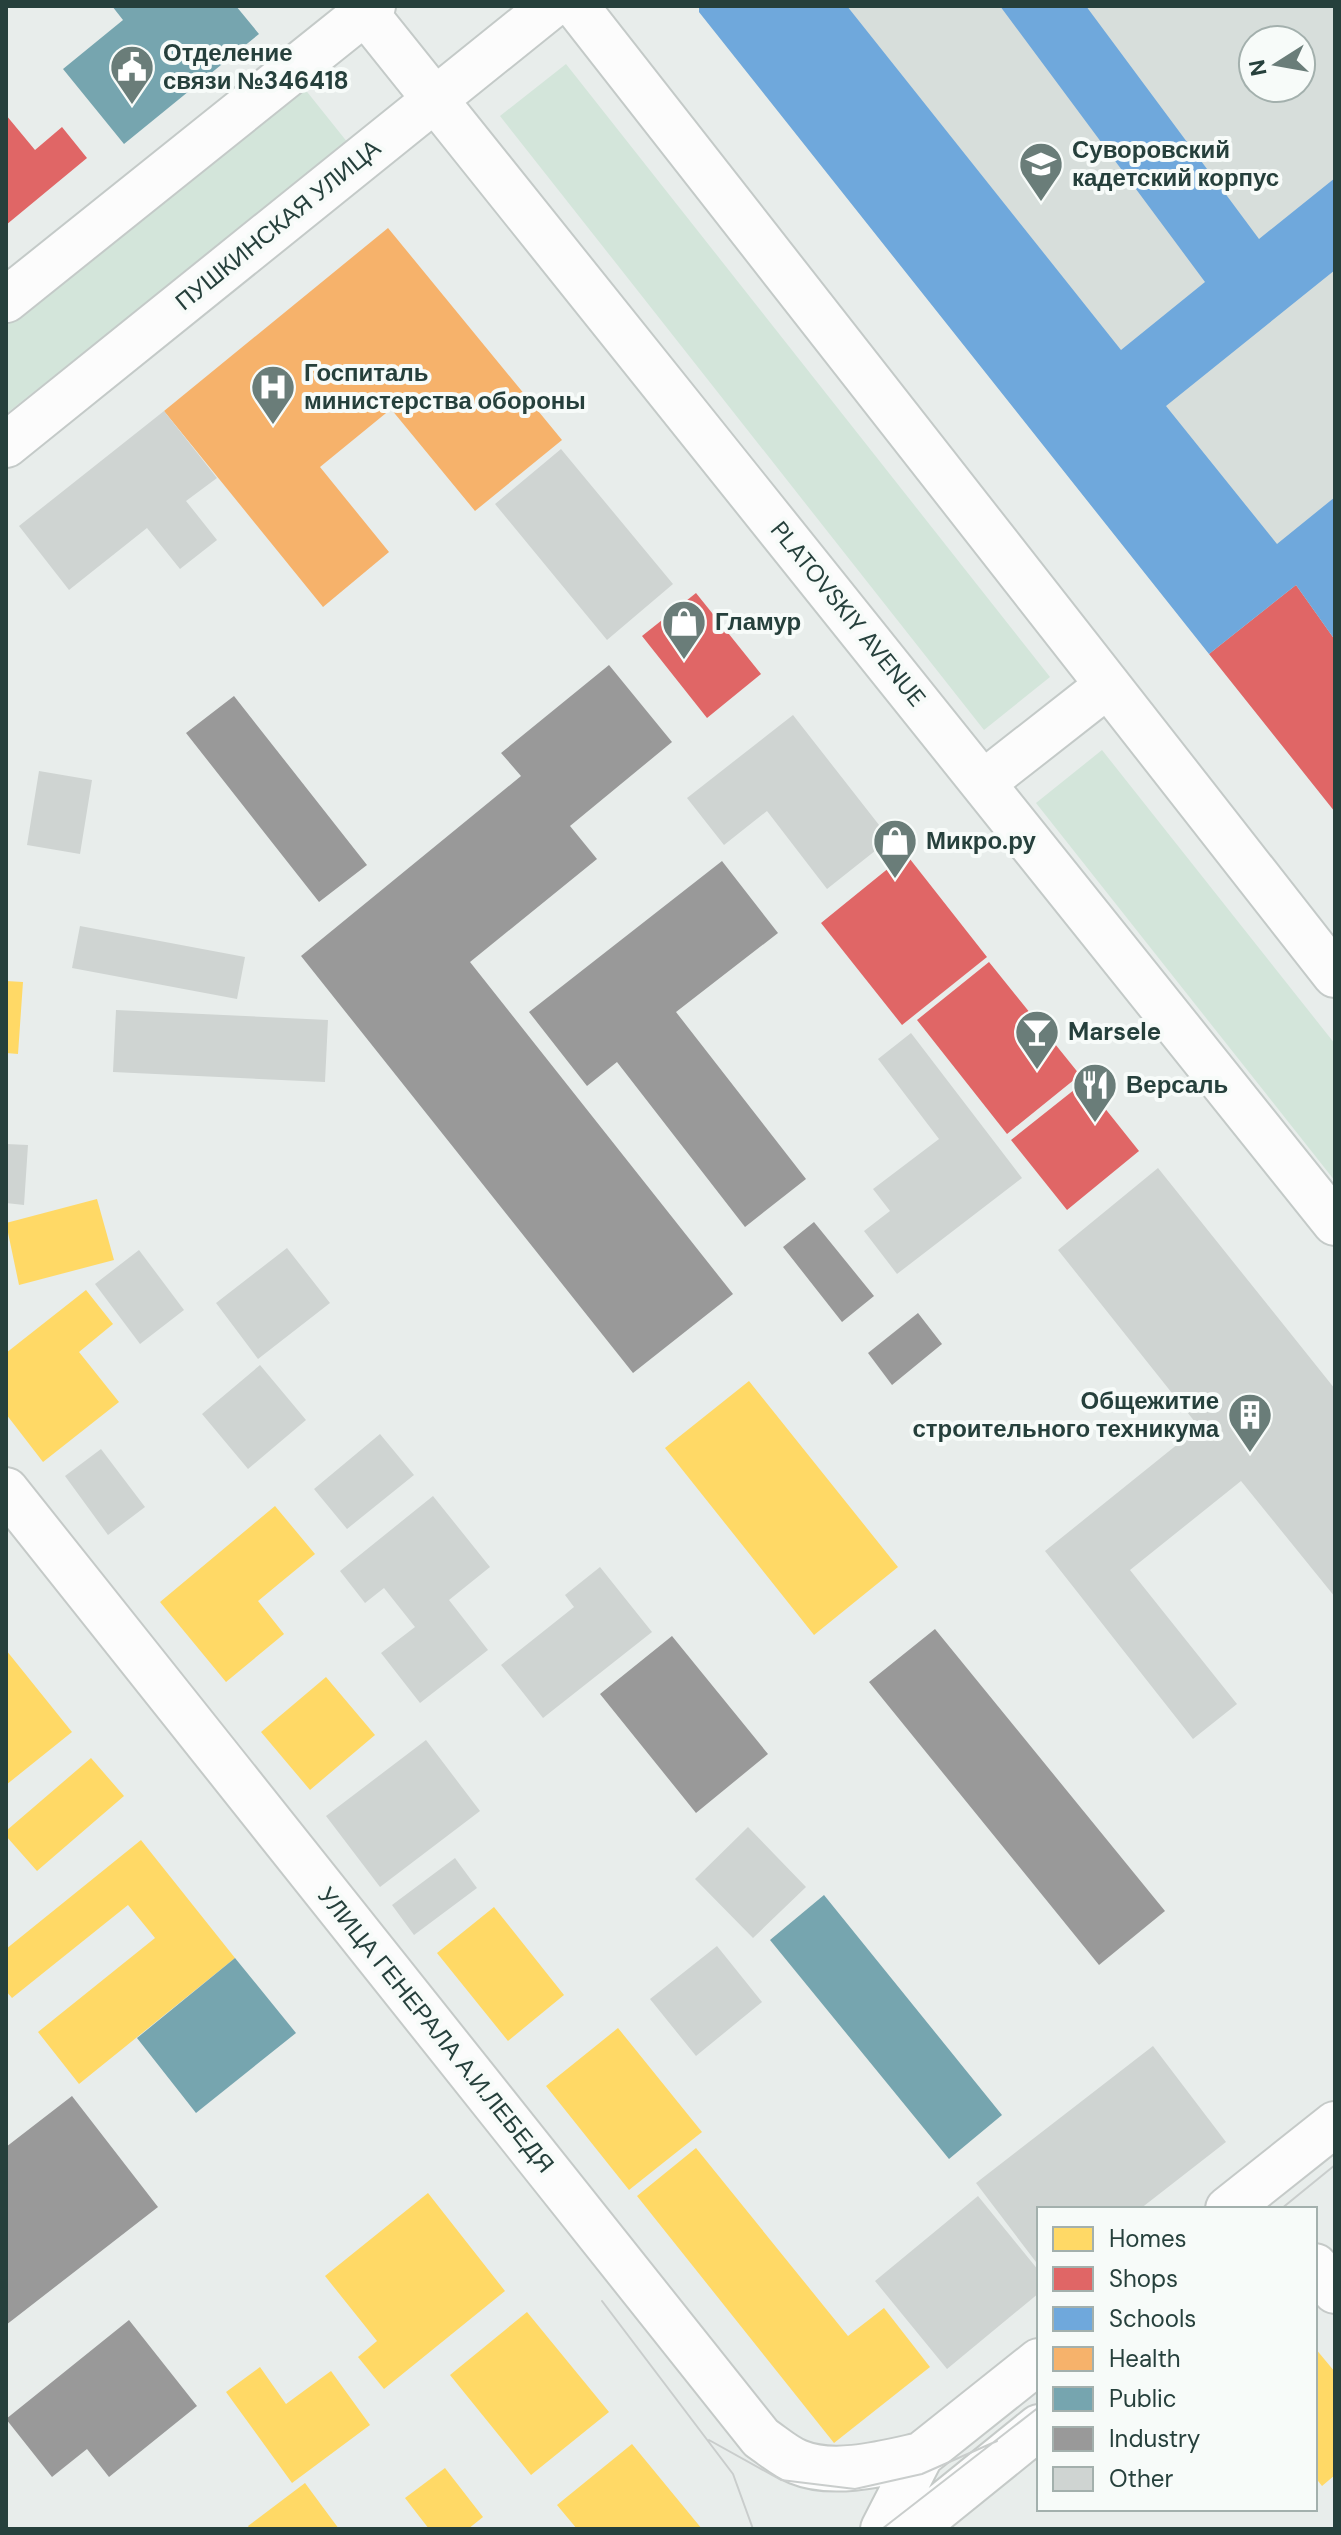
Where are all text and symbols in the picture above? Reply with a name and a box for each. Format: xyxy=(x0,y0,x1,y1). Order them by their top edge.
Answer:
north arrow xyxy=(1237,24,1317,104)
place label: Отделение связи №346418 xyxy=(163,37,349,96)
public building icon: Отделение связи №346418 xyxy=(108,43,156,106)
text: N xyxy=(1242,57,1274,78)
street label: ПУШКИНСКАЯ УЛИЦА xyxy=(169,132,387,317)
place label: Суворовский кадетский корпус xyxy=(1072,134,1279,193)
school or university icon: Суворовский кадетский корпус xyxy=(1017,140,1065,203)
place label: Госпиталь министерства обороны xyxy=(304,357,586,416)
hospital icon: Госпиталь министерства обороны xyxy=(249,363,297,426)
street label: PLATOVSKIY AVENUE xyxy=(764,515,933,713)
shop icon: Гламур xyxy=(660,598,708,661)
place label: Гламур xyxy=(715,606,801,637)
shop icon: Микро.ру xyxy=(871,817,919,880)
place label: Микро.ру xyxy=(926,825,1036,856)
bar icon: Marsele xyxy=(1013,1008,1061,1071)
place label: Marsele xyxy=(1068,1016,1161,1047)
restaurant icon: Версаль xyxy=(1071,1061,1119,1124)
place label: Версаль xyxy=(1126,1069,1228,1100)
place label: Общежитие строительного техникума xyxy=(912,1385,1220,1444)
building icon: Общежитие строительного техникума xyxy=(1226,1391,1274,1454)
street label: УЛИЦА ГЕНЕРАЛА А.И.ЛЕБЕДЯ xyxy=(311,1880,561,2179)
legend xyxy=(1037,2207,1317,2511)
text: Homes xyxy=(1109,2223,1187,2254)
text: Shops xyxy=(1109,2263,1178,2294)
text: Schools xyxy=(1109,2303,1196,2334)
text: Health xyxy=(1109,2343,1181,2374)
text: Public xyxy=(1109,2383,1177,2414)
text: Industry xyxy=(1109,2423,1200,2454)
text: Other xyxy=(1109,2463,1173,2494)

